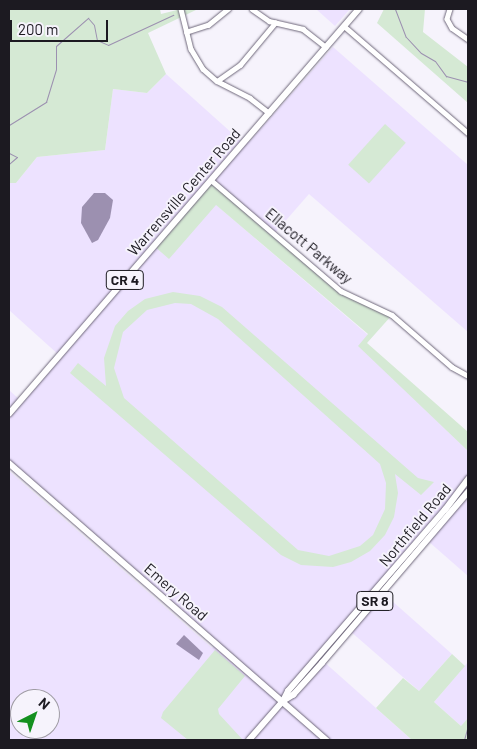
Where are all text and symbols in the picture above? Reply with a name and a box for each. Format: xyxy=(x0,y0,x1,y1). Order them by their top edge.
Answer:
scale bar xyxy=(12,10,110,42)
text: 200 m xyxy=(18,20,58,38)
street label: Warrensville Center Road xyxy=(124,125,244,259)
street label: Ellacott Parkway xyxy=(262,204,356,288)
road number: CR 4 xyxy=(105,268,145,292)
street label: Northfield Road xyxy=(375,480,455,570)
street label: Emery Road xyxy=(141,560,211,624)
road number: SR 8 xyxy=(356,590,394,612)
north arrow xyxy=(10,689,60,739)
text: N xyxy=(35,694,54,713)

